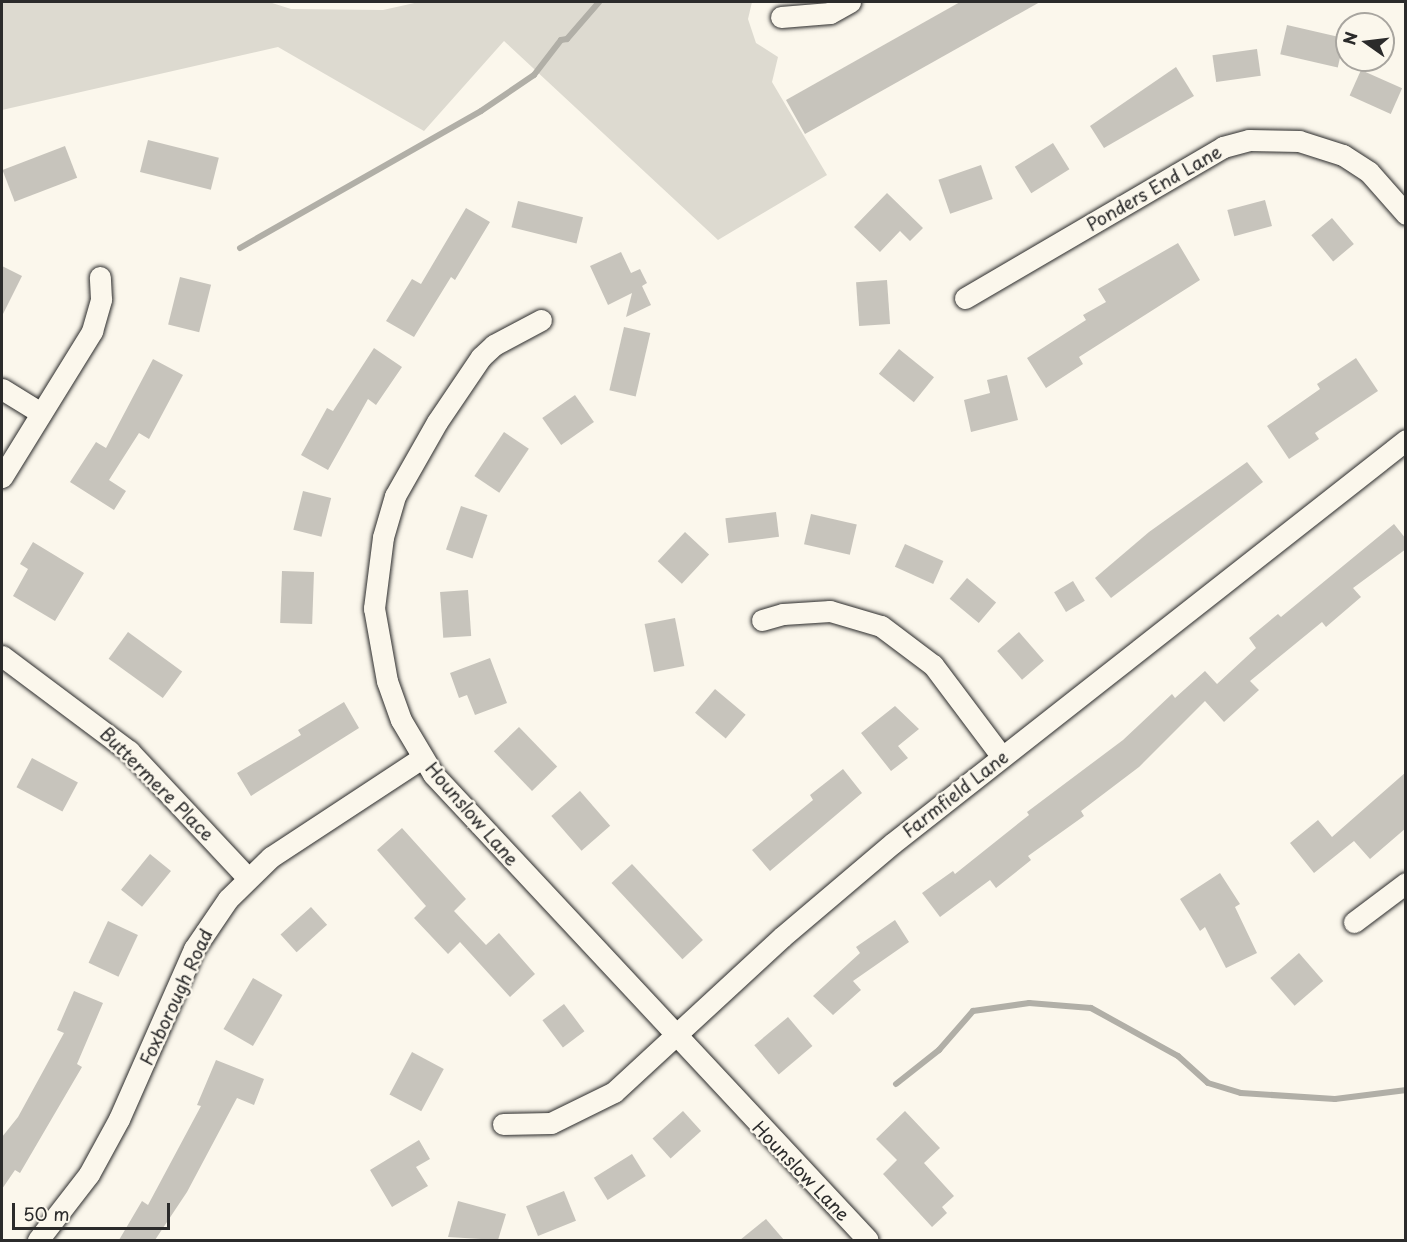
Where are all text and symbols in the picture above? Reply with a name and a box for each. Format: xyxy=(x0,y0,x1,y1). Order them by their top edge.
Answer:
north arrow xyxy=(1335,12,1395,72)
text: N xyxy=(1336,29,1363,47)
street label: Ponders End Lane xyxy=(1082,140,1226,236)
street label: Buttermere Place xyxy=(96,723,218,845)
street label: Farmfield Lane xyxy=(898,746,1012,842)
street label: Hounslow Lane xyxy=(421,758,523,870)
street label: Foxborough Road xyxy=(135,925,217,1069)
street label: Hounslow Lane xyxy=(748,1116,854,1226)
scale bar xyxy=(15,1191,172,1229)
text: 50 m xyxy=(23,1200,70,1227)

